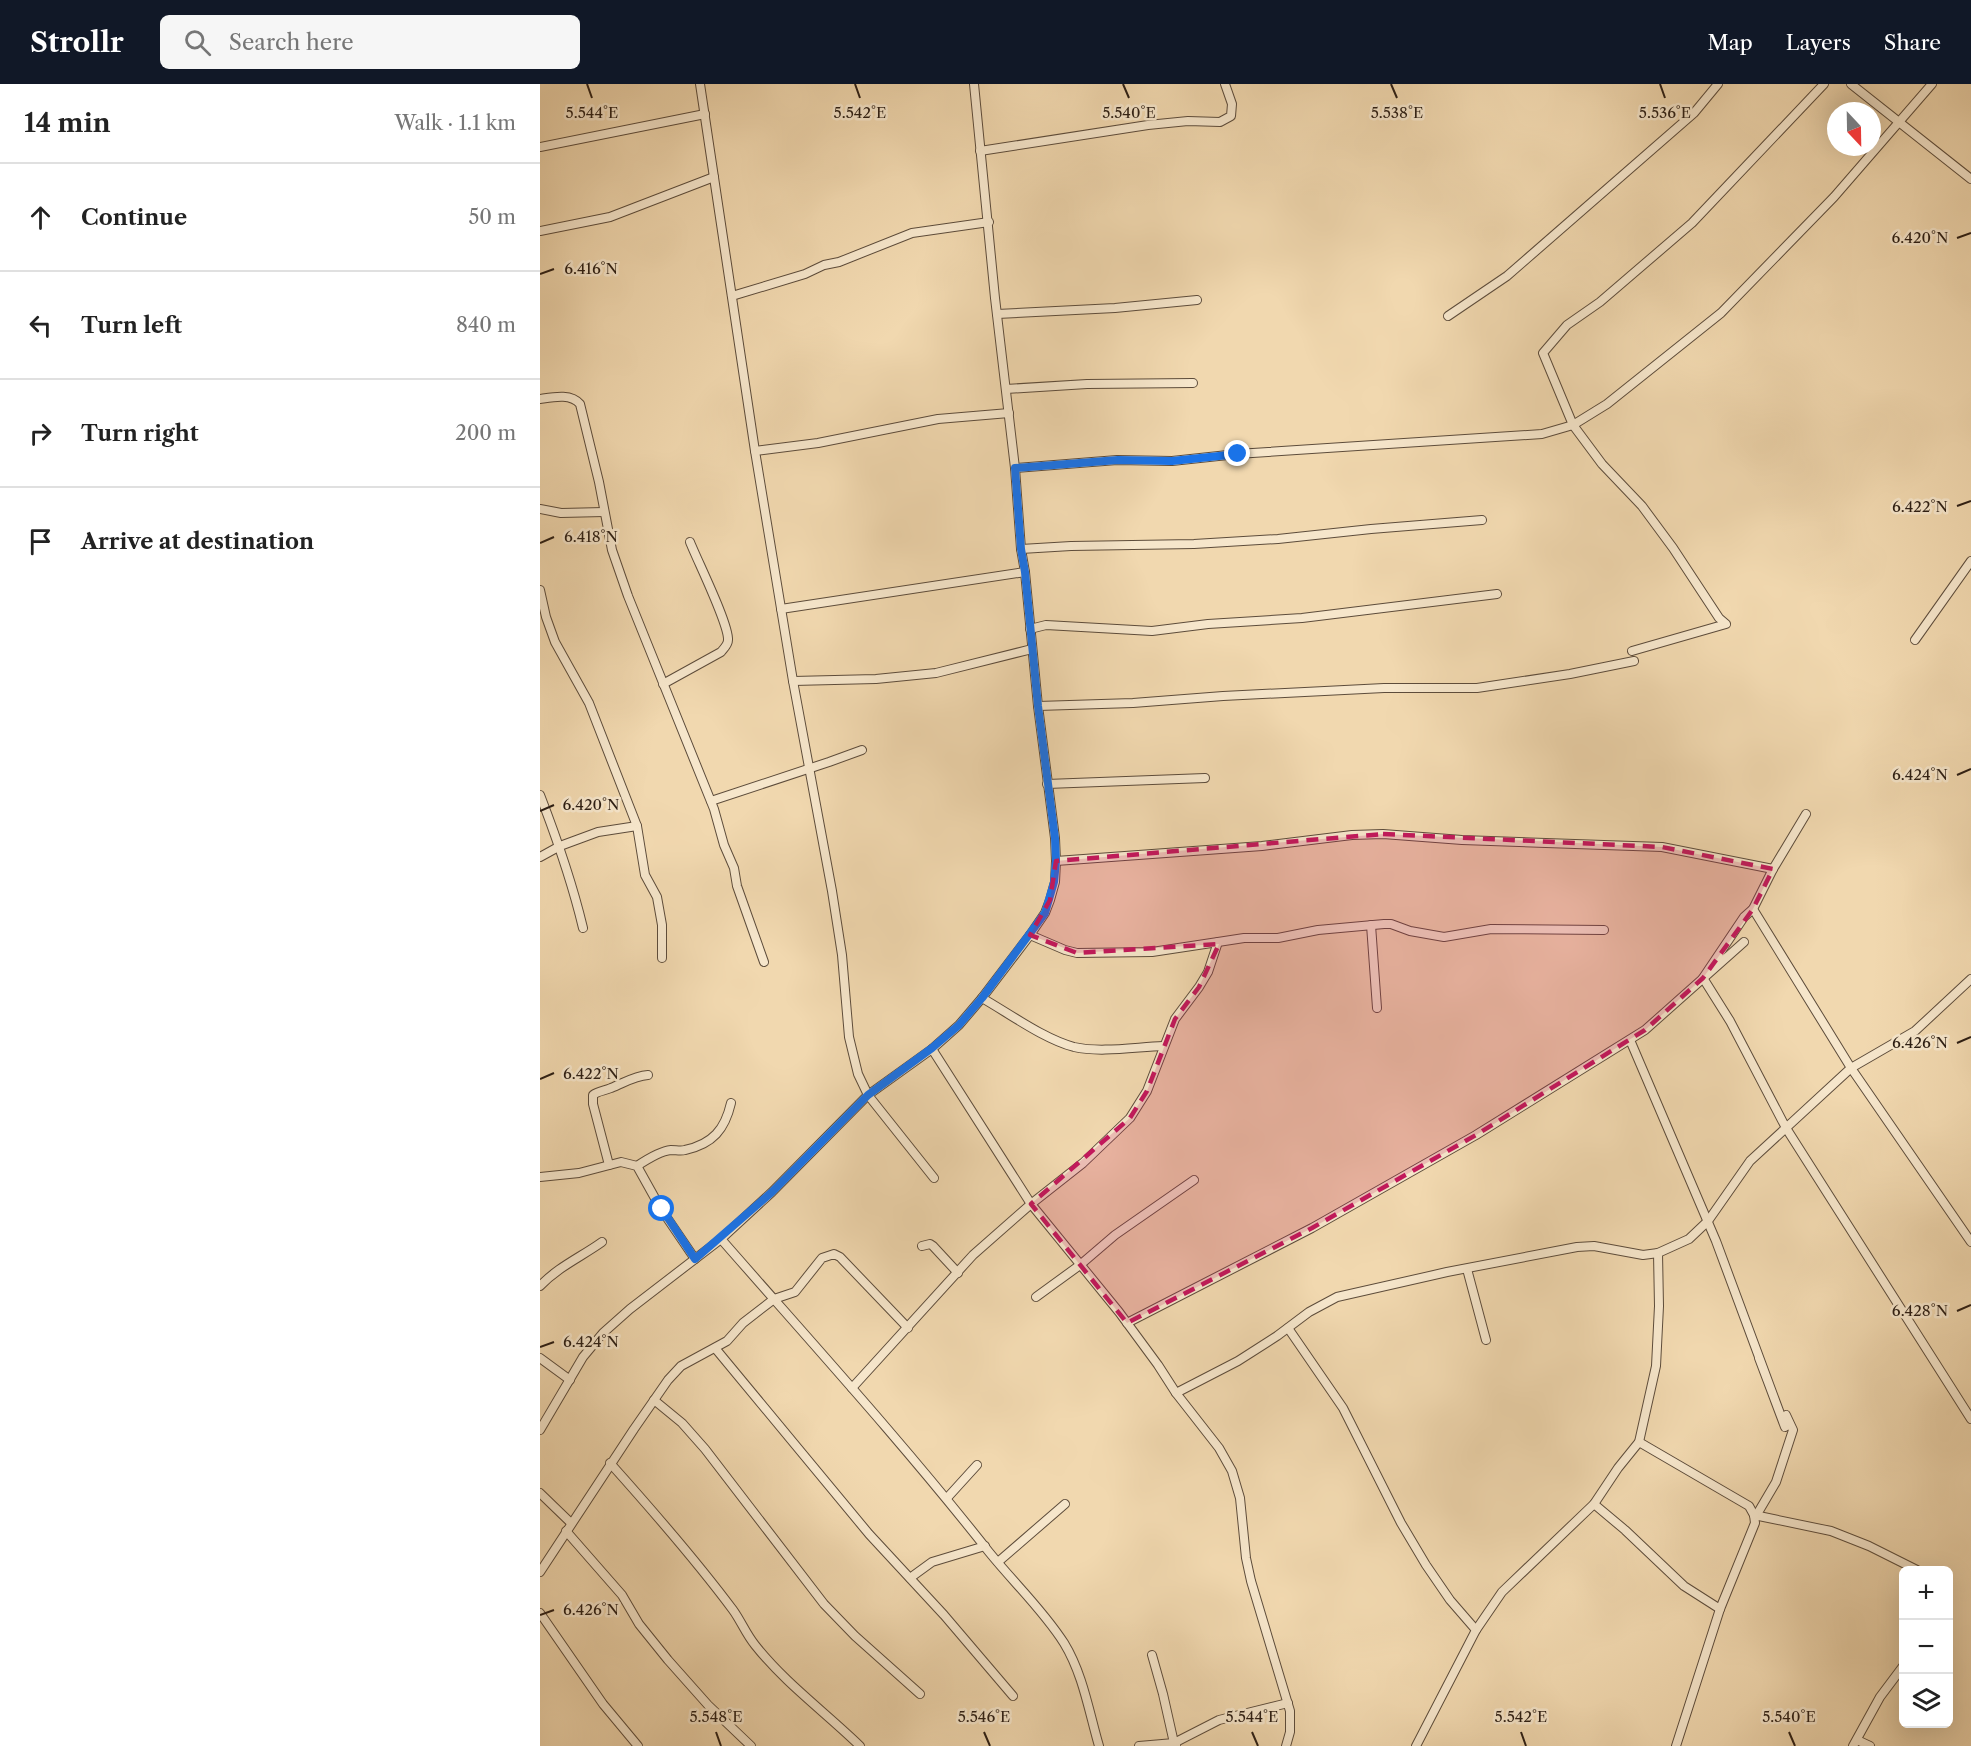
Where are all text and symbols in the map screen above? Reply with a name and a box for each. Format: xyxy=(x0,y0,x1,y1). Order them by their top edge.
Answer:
search box xyxy=(160,15,580,69)
text: Strollr xyxy=(30,25,124,59)
icon: search xyxy=(181,26,214,59)
text: Search here xyxy=(229,29,353,56)
text: Map xyxy=(1708,30,1753,55)
text: Layers xyxy=(1786,30,1851,55)
text: Share xyxy=(1884,30,1941,55)
north arrow xyxy=(1827,102,1881,156)
text: 5.544°E xyxy=(566,103,618,122)
text: 5.542°E xyxy=(834,103,886,122)
text: 5.540°E xyxy=(1102,103,1156,122)
text: 5.538°E xyxy=(1371,103,1423,122)
text: 5.536°E xyxy=(1639,103,1691,122)
text: 14 min xyxy=(24,107,111,139)
text: Walk · 1.1 km xyxy=(394,111,516,135)
icon: ahead xyxy=(24,201,57,234)
text: Continue xyxy=(81,204,187,231)
text: 50 m xyxy=(469,205,516,229)
text: 6.420°N xyxy=(1892,228,1948,247)
text: 6.416°N xyxy=(564,259,618,278)
icon: left xyxy=(24,309,57,342)
text: Turn left xyxy=(81,312,182,339)
text: 840 m xyxy=(456,313,516,337)
icon: right xyxy=(24,417,57,450)
text: Turn right xyxy=(81,420,199,447)
text: 200 m xyxy=(455,421,516,445)
route end xyxy=(1224,440,1250,466)
text: 6.422°N xyxy=(1892,497,1948,516)
icon: arrive xyxy=(24,525,57,558)
text: 6.418°N xyxy=(564,527,618,546)
text: Arrive at destination xyxy=(81,528,314,555)
text: 6.424°N xyxy=(1892,765,1948,784)
text: 6.420°N xyxy=(563,795,619,814)
text: 6.426°N xyxy=(1892,1033,1948,1052)
text: 6.422°N xyxy=(563,1064,619,1083)
route start xyxy=(648,1195,674,1221)
text: 6.428°N xyxy=(1892,1301,1948,1320)
text: 6.424°N xyxy=(563,1332,619,1351)
map controls xyxy=(1899,1566,1953,1728)
button: + xyxy=(1899,1566,1953,1620)
text: 6.426°N xyxy=(563,1600,619,1619)
button: − xyxy=(1899,1620,1953,1674)
button: layers xyxy=(1899,1674,1953,1728)
text: 5.548°E xyxy=(689,1707,743,1726)
text: 5.546°E xyxy=(958,1707,1010,1726)
text: 5.544°E xyxy=(1226,1707,1278,1726)
text: 5.542°E xyxy=(1495,1707,1547,1726)
text: 5.540°E xyxy=(1762,1707,1816,1726)

